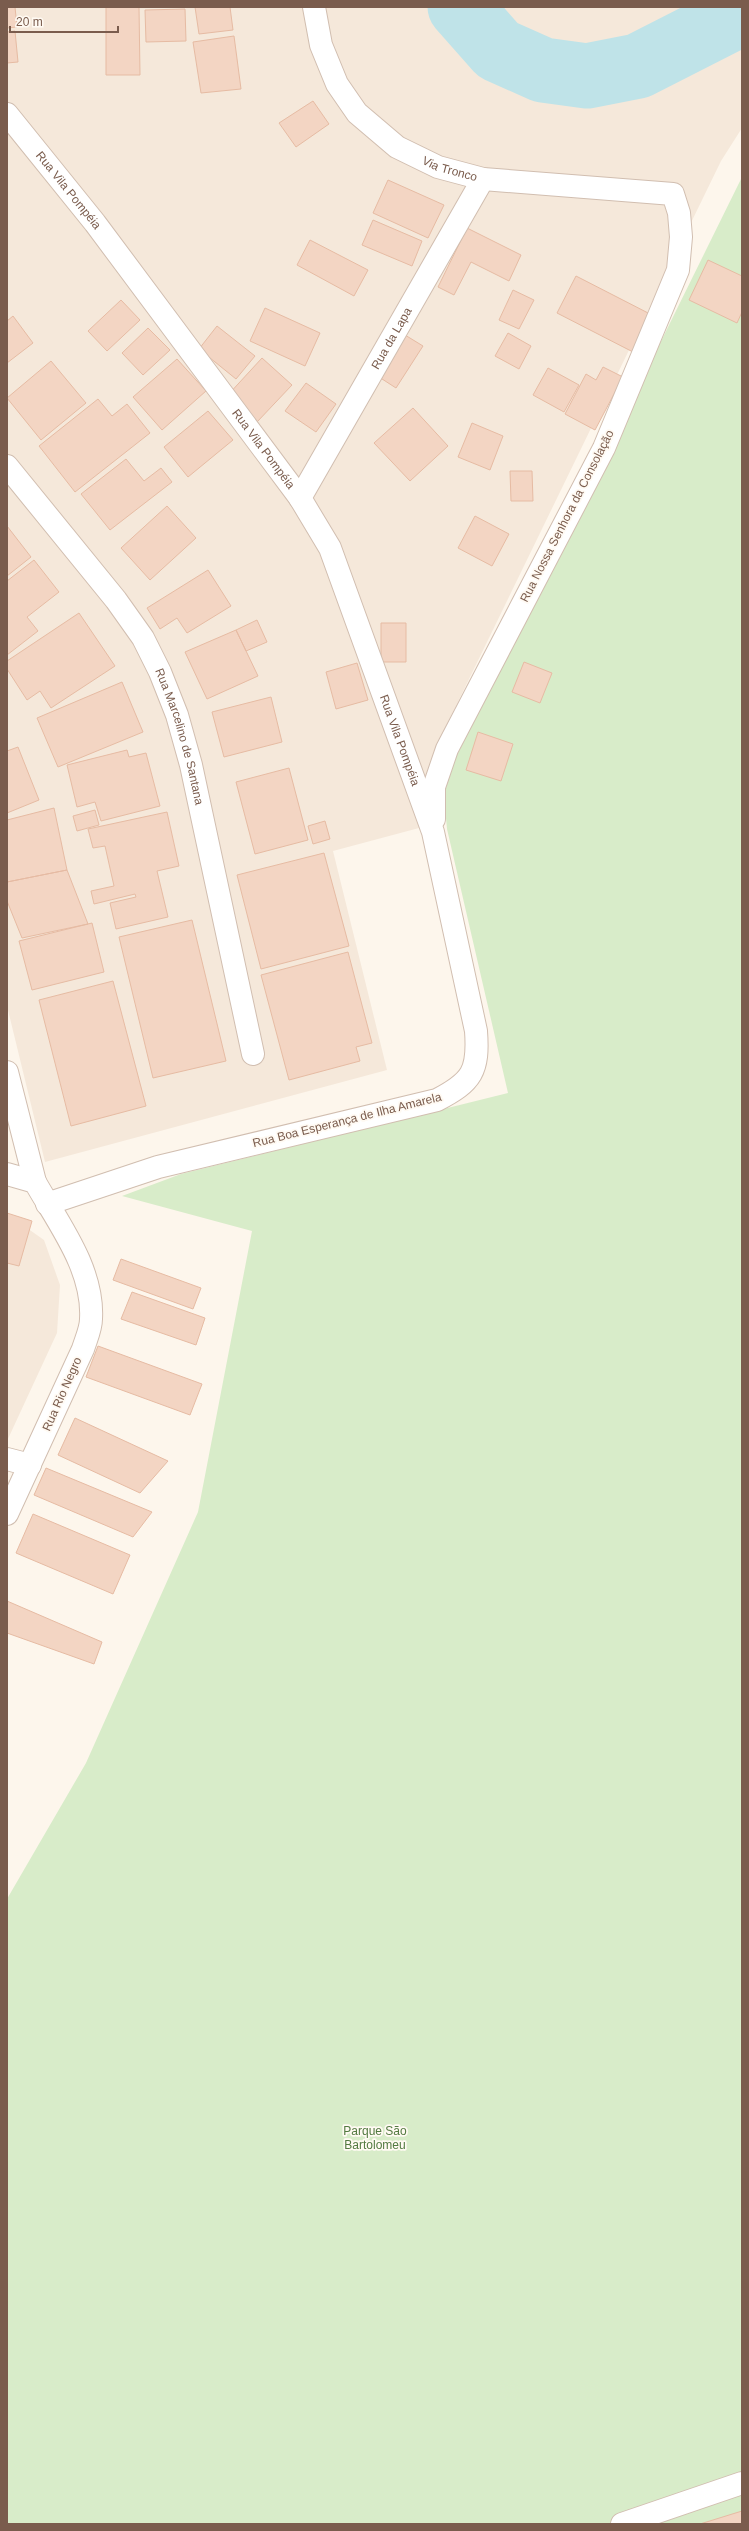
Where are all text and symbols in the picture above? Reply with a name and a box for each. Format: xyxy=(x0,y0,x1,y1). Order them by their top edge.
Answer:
scale bar xyxy=(10,8,118,34)
text: 20 m xyxy=(16,15,43,29)
street label: Rua Vila Pompéia xyxy=(33,149,104,232)
street label: Via Tronco xyxy=(420,153,479,184)
street label: Rua da Lapa xyxy=(368,305,415,372)
street label: Rua Vila Pompéia xyxy=(229,406,298,492)
street label: Rua Nossa Senhora da Consolação xyxy=(517,427,617,604)
street label: Rua Marcelino de Santana xyxy=(152,666,206,807)
street label: Rua Vila Pompéia xyxy=(377,693,423,788)
street label: Rua Boa Esperança de Ilha Amarela xyxy=(251,1090,443,1150)
street label: Rua Rio Negro xyxy=(39,1355,85,1433)
park label: Parque São Bartolomeu xyxy=(343,2124,407,2152)

